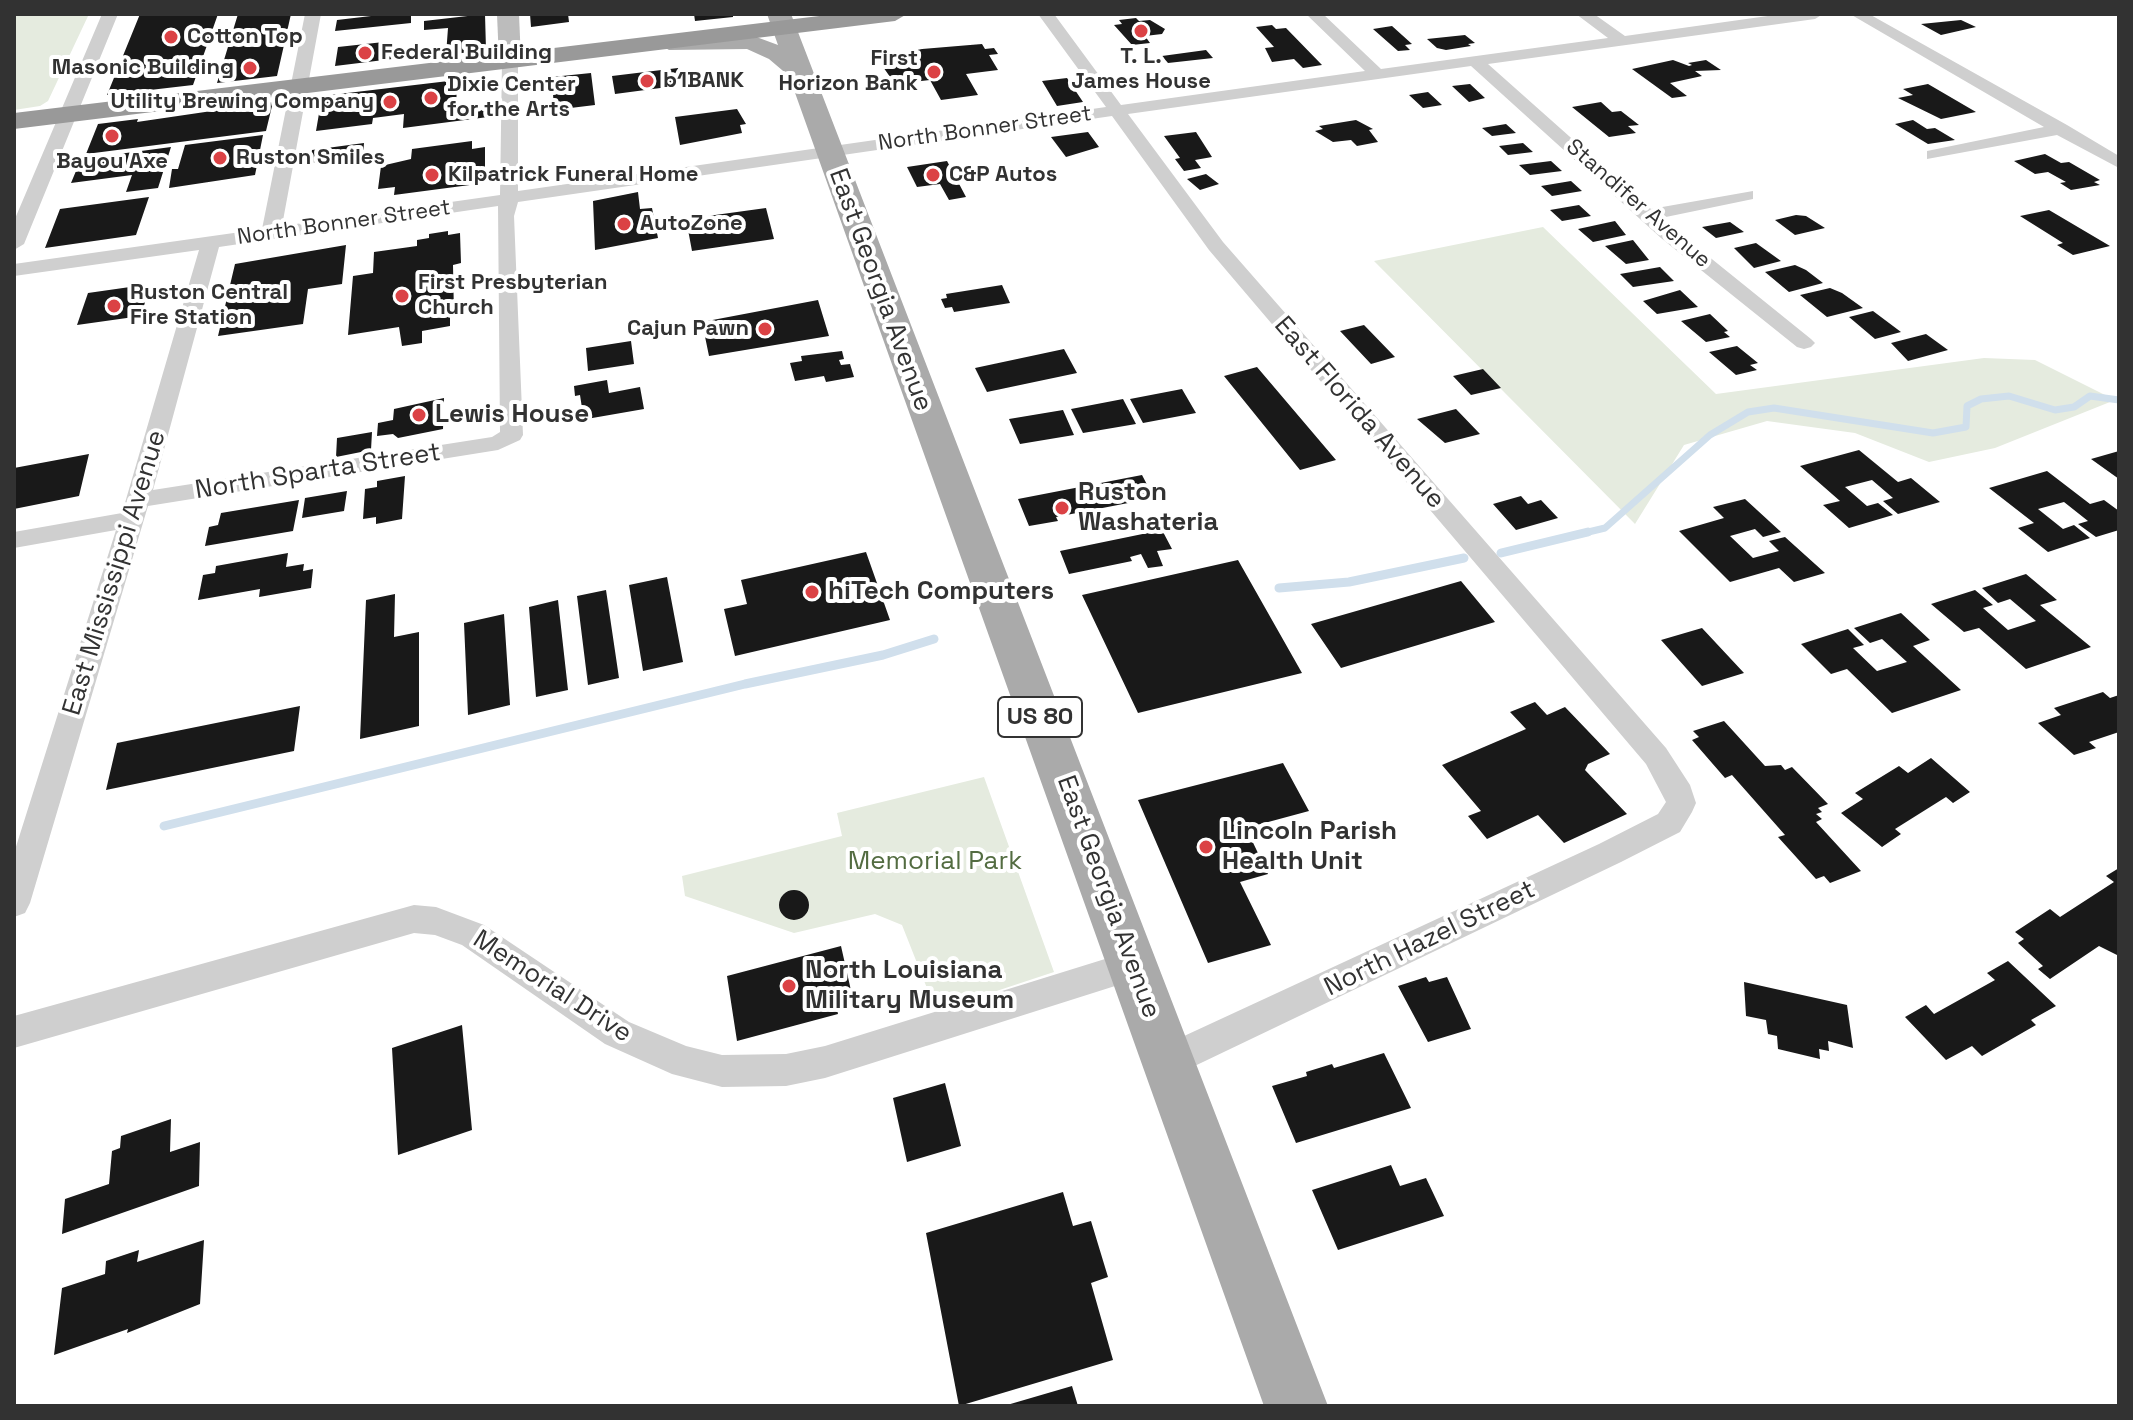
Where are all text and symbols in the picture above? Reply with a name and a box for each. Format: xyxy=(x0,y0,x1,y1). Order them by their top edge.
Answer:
marker: T. L. James House xyxy=(1132,22,1150,40)
place label: Cotton Top xyxy=(187,24,303,50)
marker: Cotton Top xyxy=(162,28,180,46)
place label: Federal Building xyxy=(381,40,552,66)
marker: Federal Building xyxy=(356,44,374,62)
place label: T. L. James House xyxy=(1071,44,1211,96)
place label: First Horizon Bank xyxy=(778,46,918,98)
place label: Masonic Building xyxy=(52,55,234,81)
marker: Masonic Building xyxy=(241,59,259,77)
marker: First Horizon Bank xyxy=(925,63,943,81)
place label: b1BANK xyxy=(663,68,744,94)
place label: Dixie Center for the Arts xyxy=(447,72,576,124)
marker: b1BANK xyxy=(638,72,656,90)
place label: Utility Brewing Company xyxy=(111,89,374,115)
marker: Dixie Center for the Arts xyxy=(422,89,440,107)
marker: Utility Brewing Company xyxy=(381,93,399,111)
street label: North Bonner Street xyxy=(877,101,1093,157)
marker: Bayou Axe xyxy=(103,127,121,145)
street label: Standifer Avenue xyxy=(1560,134,1716,274)
place label: Ruston Smiles xyxy=(236,145,385,171)
place label: Bayou Axe xyxy=(56,149,168,175)
marker: Ruston Smiles xyxy=(211,149,229,167)
place label: Kilpatrick Funeral Home xyxy=(448,162,698,188)
place label: C&P Autos xyxy=(949,162,1057,188)
street label: East Georgia Avenue xyxy=(822,164,938,416)
marker: Kilpatrick Funeral Home xyxy=(423,166,441,184)
marker: C&P Autos xyxy=(924,166,942,184)
street label: North Bonner Street xyxy=(236,195,452,251)
place label: AutoZone xyxy=(640,211,743,237)
marker: AutoZone xyxy=(615,215,633,233)
place label: First Presbyterian Church xyxy=(418,270,608,322)
place label: Ruston Central Fire Station xyxy=(130,280,288,332)
marker: First Presbyterian Church xyxy=(393,287,411,305)
marker: Ruston Central Fire Station xyxy=(105,297,123,315)
street label: East Florida Avenue xyxy=(1267,311,1451,515)
place label: Cajun Pawn xyxy=(627,316,749,342)
marker: Cajun Pawn xyxy=(756,320,774,338)
place label: Lewis House xyxy=(435,399,589,431)
marker: Lewis House xyxy=(410,406,428,424)
street label: East Mississippi Avenue xyxy=(57,427,173,719)
street label: North Sparta Street xyxy=(193,437,443,507)
place label: Ruston Washateria xyxy=(1078,477,1218,538)
marker: Ruston Washateria xyxy=(1053,499,1071,517)
place label: hiTech Computers xyxy=(828,576,1054,608)
marker: hiTech Computers xyxy=(803,583,821,601)
road number: US 80 xyxy=(998,697,1082,737)
street label: East Georgia Avenue xyxy=(1050,771,1166,1023)
place label: Lincoln Parish Health Unit xyxy=(1222,816,1397,878)
marker: Lincoln Parish Health Unit xyxy=(1197,838,1215,856)
park label: Memorial Park xyxy=(848,846,1022,878)
street label: North Hazel Street xyxy=(1319,874,1541,1004)
street label: Memorial Drive xyxy=(467,924,637,1050)
place label: North Louisiana Military Museum xyxy=(805,955,1014,1016)
marker: North Louisiana Military Museum xyxy=(780,977,798,995)

